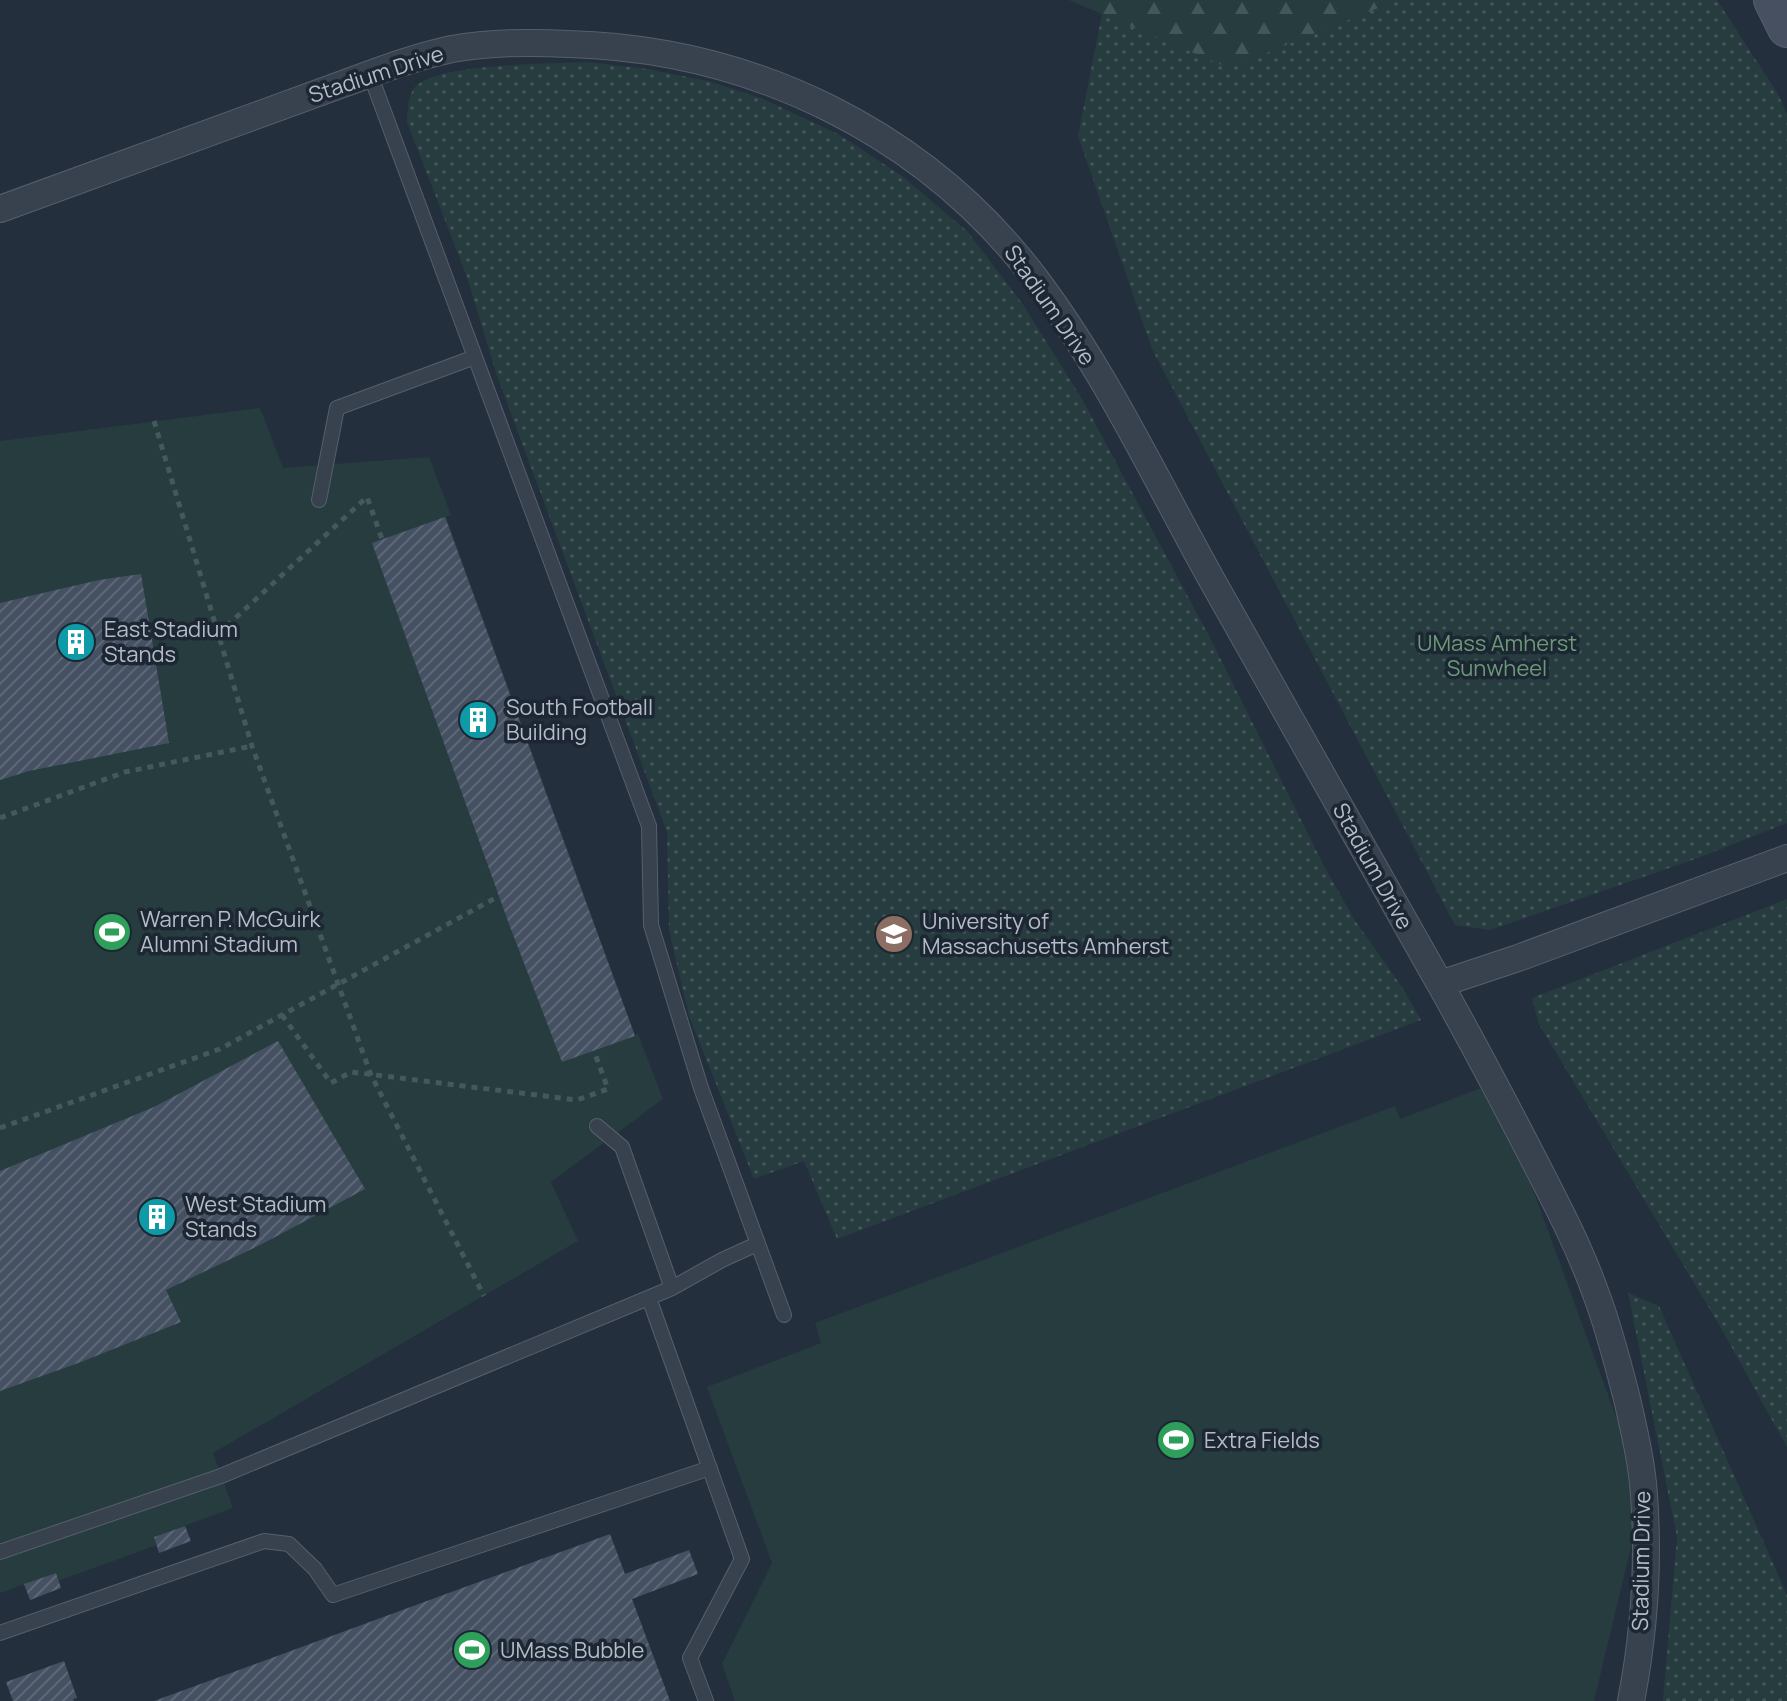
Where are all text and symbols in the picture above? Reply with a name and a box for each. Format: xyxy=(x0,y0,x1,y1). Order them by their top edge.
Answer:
street label: Stadium Drive xyxy=(305,38,447,110)
street label: Stadium Drive xyxy=(997,239,1103,371)
place label: East Stadium Stands xyxy=(104,614,238,669)
building icon: East Stadium Stands xyxy=(55,621,97,663)
park label: UMass Amherst Sunwheel xyxy=(1417,628,1577,683)
place label: South Football Building xyxy=(506,692,653,747)
building icon: South Football Building xyxy=(457,699,499,741)
street label: Stadium Drive xyxy=(1326,797,1420,935)
place label: Warren P. McGuirk Alumni Stadium xyxy=(140,904,322,959)
place label: University of Massachusetts Amherst xyxy=(922,906,1170,961)
sports icon: Warren P. McGuirk Alumni Stadium xyxy=(91,911,133,953)
school or university icon: University of Massachusetts Amherst xyxy=(873,913,915,955)
place label: West Stadium Stands xyxy=(185,1189,326,1244)
building icon: West Stadium Stands xyxy=(136,1196,178,1238)
sports icon: Extra Fields xyxy=(1155,1419,1197,1461)
place label: Extra Fields xyxy=(1204,1425,1320,1455)
street label: Stadium Drive xyxy=(1625,1490,1657,1631)
sports icon: UMass Bubble xyxy=(451,1629,493,1671)
place label: UMass Bubble xyxy=(500,1635,644,1665)

